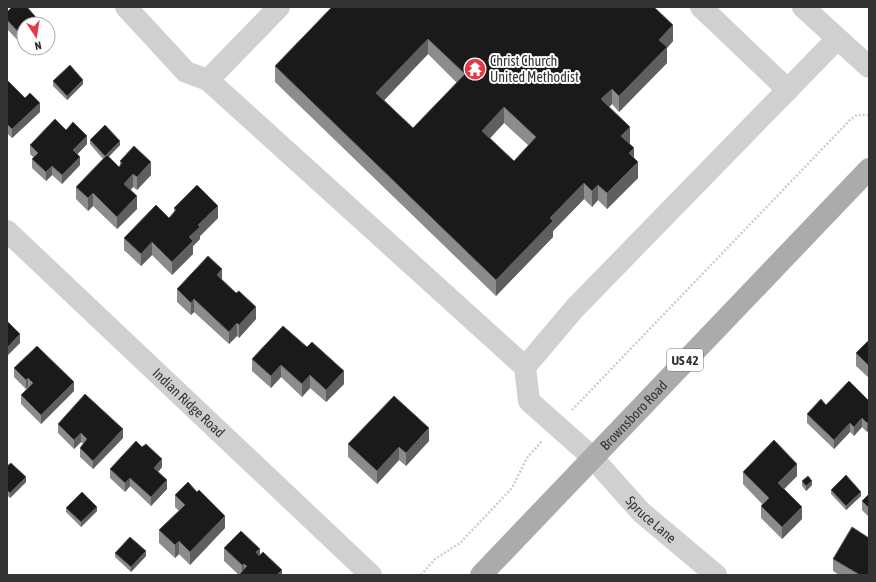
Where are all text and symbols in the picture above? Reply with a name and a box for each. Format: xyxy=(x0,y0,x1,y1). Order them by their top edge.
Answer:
north arrow xyxy=(16,16,56,56)
text: N xyxy=(34,39,43,52)
place label: Christ Church United Methodist xyxy=(490,53,579,85)
temple icon: Christ Church United Methodist xyxy=(462,56,488,82)
road number: US 42 xyxy=(667,349,703,371)
street label: Indian Ridge Road xyxy=(149,365,228,441)
street label: Brownsboro Road xyxy=(597,377,671,453)
street label: Spruce Lane xyxy=(623,493,679,546)

